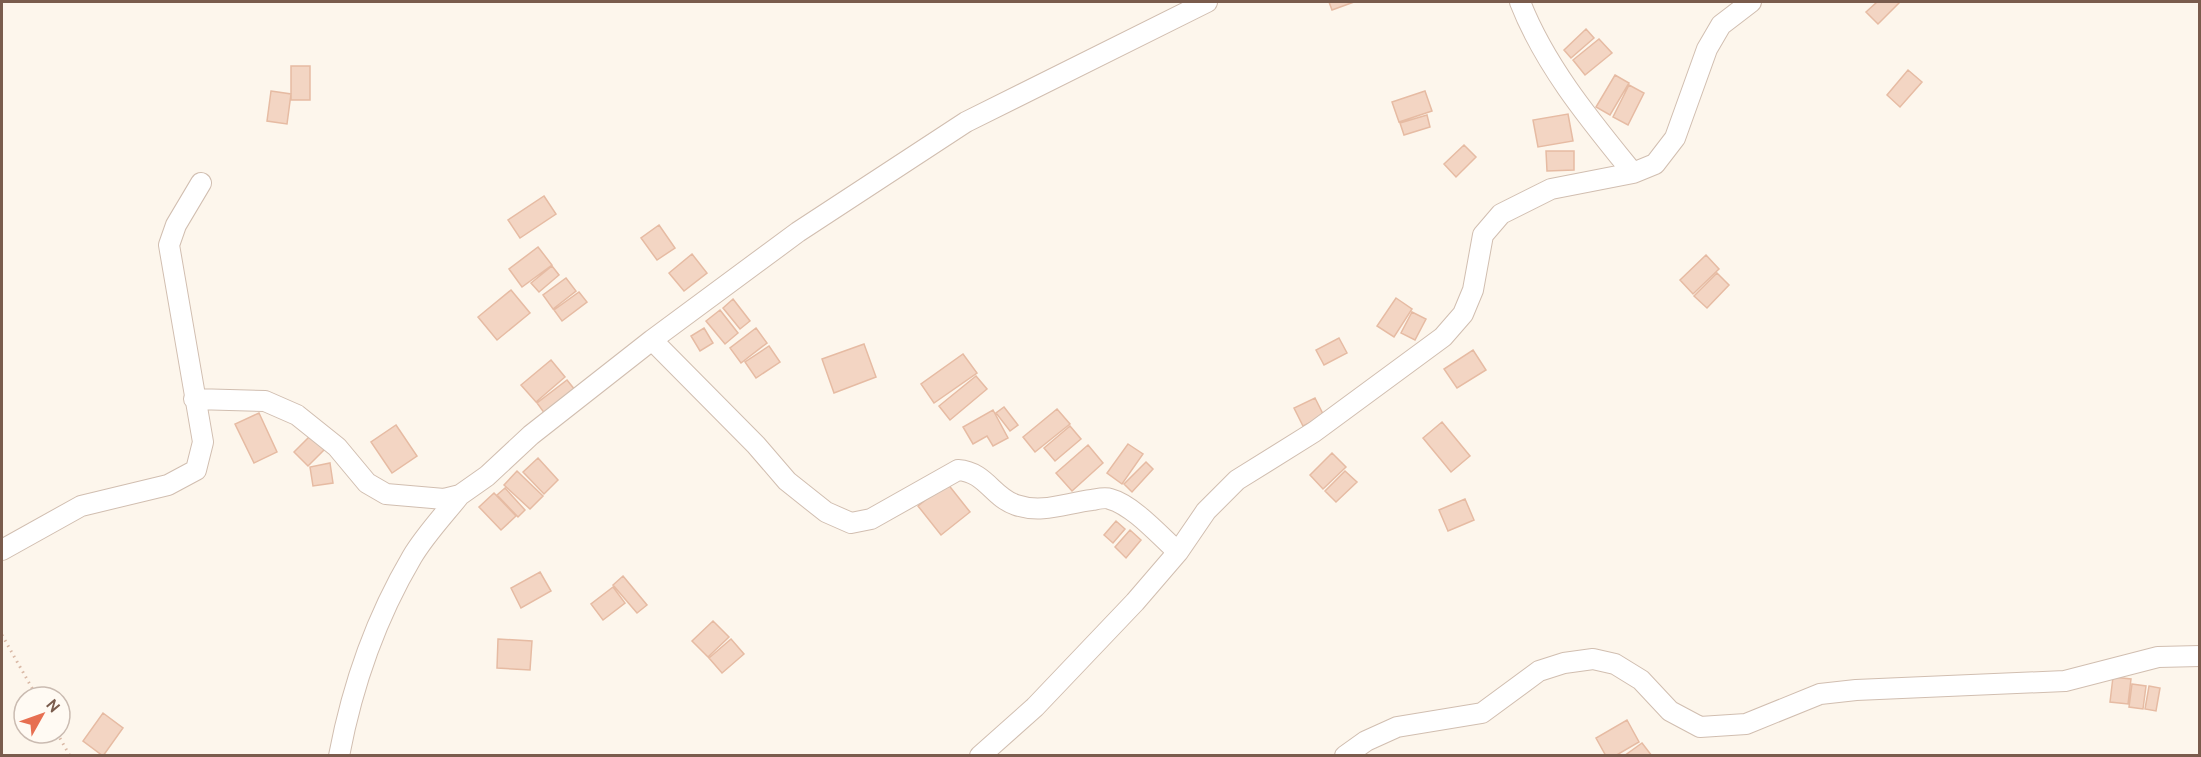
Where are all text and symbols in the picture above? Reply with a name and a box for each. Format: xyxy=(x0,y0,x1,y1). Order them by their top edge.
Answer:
north arrow xyxy=(12,685,72,745)
text: N xyxy=(42,695,64,716)

